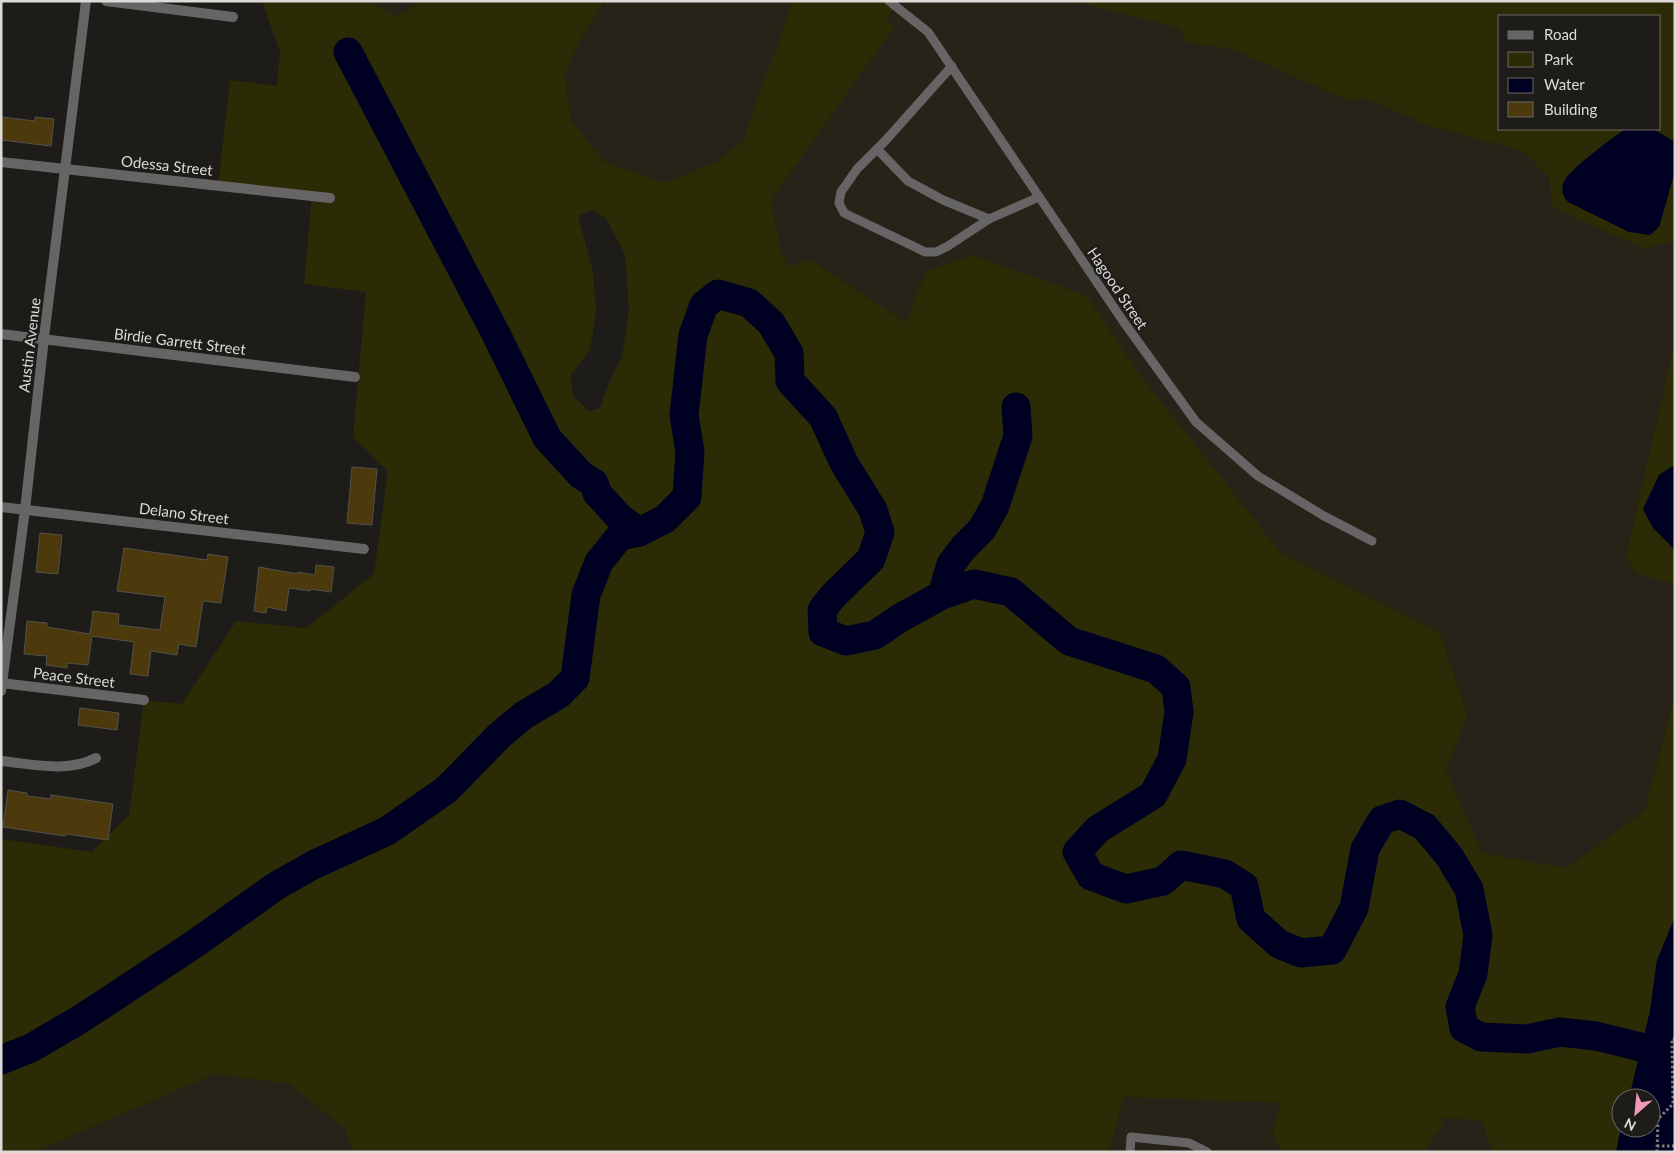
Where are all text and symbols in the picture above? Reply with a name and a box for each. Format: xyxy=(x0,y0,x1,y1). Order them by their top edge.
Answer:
legend xyxy=(1498,15,1661,130)
text: Road xyxy=(1544,25,1577,43)
text: Park xyxy=(1544,50,1574,68)
text: Water xyxy=(1544,75,1585,93)
text: Building xyxy=(1544,100,1597,118)
street label: Odessa Street xyxy=(120,151,214,179)
street label: Hagood Street xyxy=(1084,244,1152,333)
street label: Austin Avenue xyxy=(14,296,44,393)
street label: Birdie Garrett Street xyxy=(113,324,247,358)
street label: Delano Street xyxy=(138,499,231,528)
street label: Peace Street xyxy=(32,663,117,691)
north arrow xyxy=(1611,1088,1661,1138)
text: N xyxy=(1621,1115,1639,1135)

